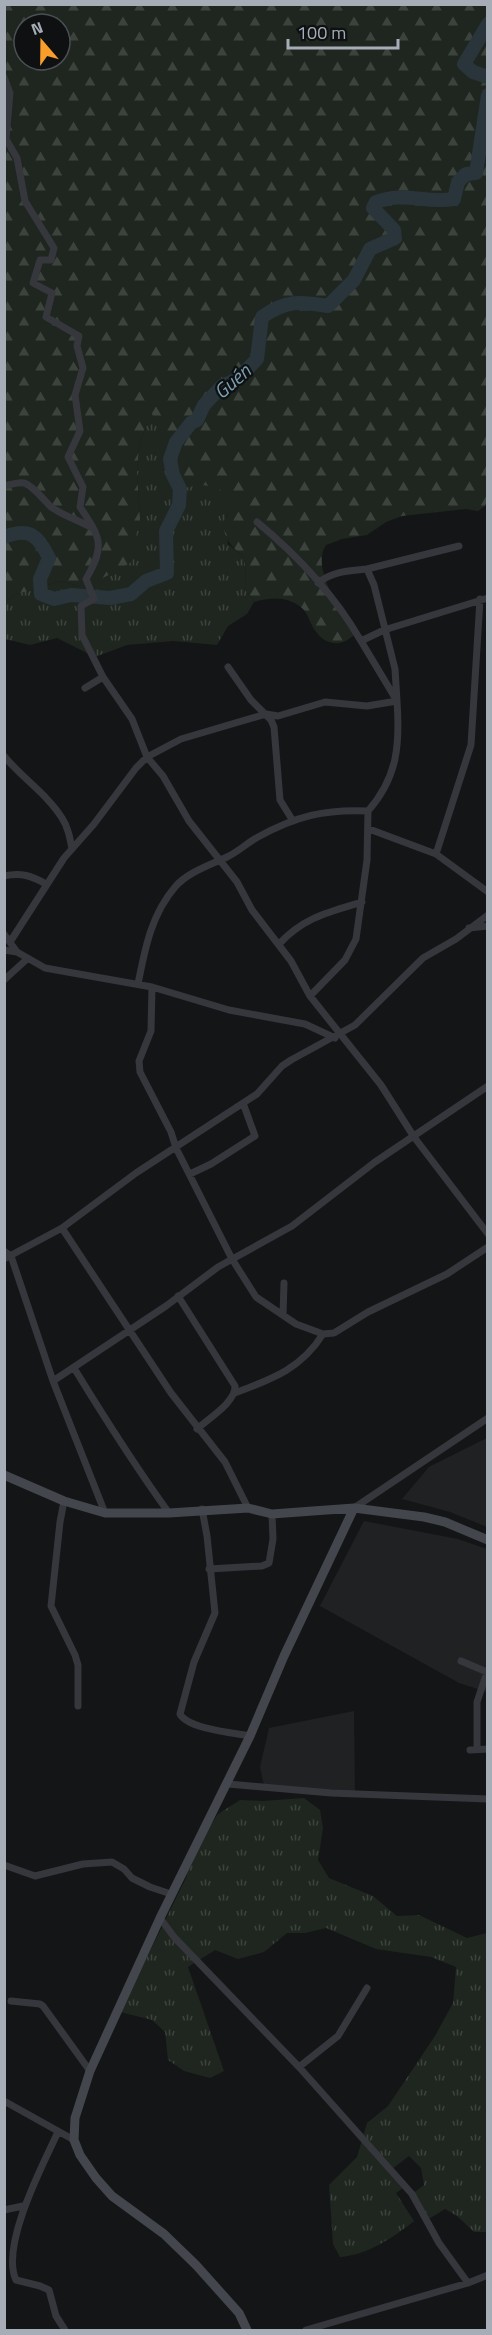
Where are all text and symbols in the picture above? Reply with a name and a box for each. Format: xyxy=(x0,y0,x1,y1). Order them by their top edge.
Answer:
north arrow xyxy=(12,12,72,72)
scale bar xyxy=(288,12,398,50)
text: N xyxy=(28,15,46,41)
text: 100 m xyxy=(297,19,346,46)
water label: Guén xyxy=(207,355,258,406)

